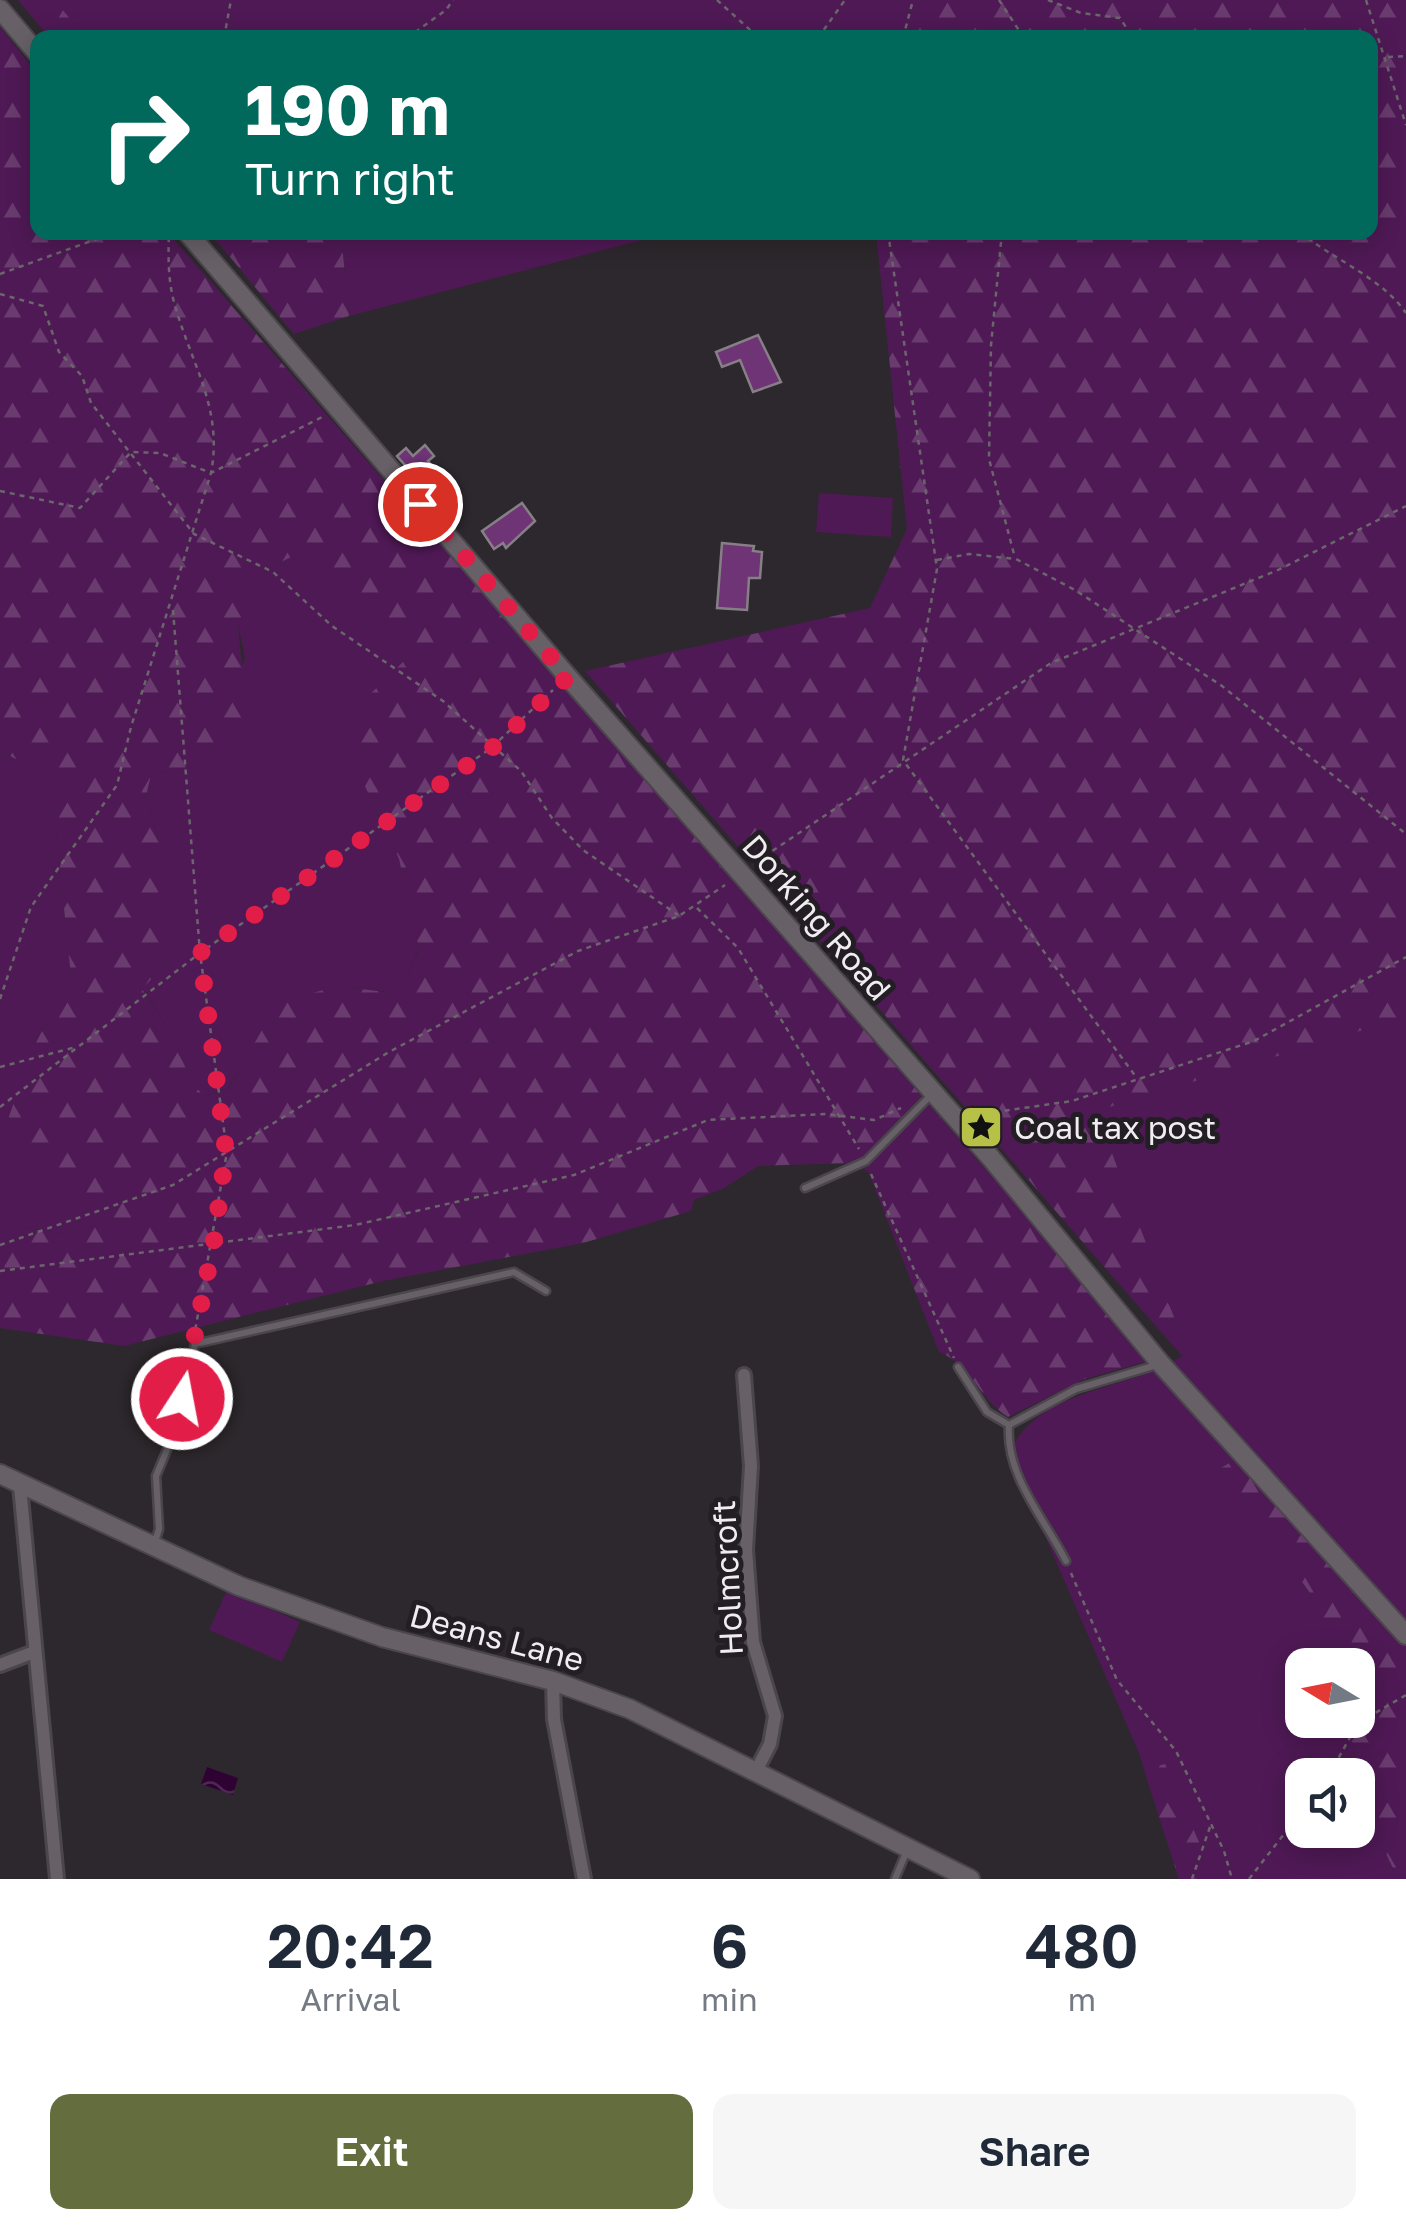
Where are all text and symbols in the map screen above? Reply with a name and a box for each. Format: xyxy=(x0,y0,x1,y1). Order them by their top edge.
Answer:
text: 190 m xyxy=(245,66,450,150)
icon: right xyxy=(80,70,210,200)
text: Turn right xyxy=(245,151,455,205)
pin xyxy=(378,462,463,547)
icon: arrive xyxy=(393,477,448,532)
street label: Dorking Road xyxy=(735,827,899,1007)
place icon: Coal tax post xyxy=(958,1104,1004,1150)
place label: Coal tax post xyxy=(1014,1108,1216,1146)
position arrow xyxy=(130,1347,234,1451)
street label: Holmcroft xyxy=(704,1499,750,1657)
street label: Deans Lane xyxy=(406,1596,588,1678)
north arrow xyxy=(1285,1648,1375,1738)
map controls xyxy=(1285,1648,1375,1848)
button: sound xyxy=(1285,1758,1375,1848)
text: 20:42 xyxy=(267,1909,434,1981)
text: 6 xyxy=(711,1909,748,1981)
text: 480 xyxy=(1025,1909,1139,1981)
text: Arrival xyxy=(300,1980,401,2018)
text: min xyxy=(701,1980,758,2018)
text: m xyxy=(1068,1980,1096,2018)
button: Exit xyxy=(50,2094,693,2209)
button: Share xyxy=(713,2094,1356,2209)

